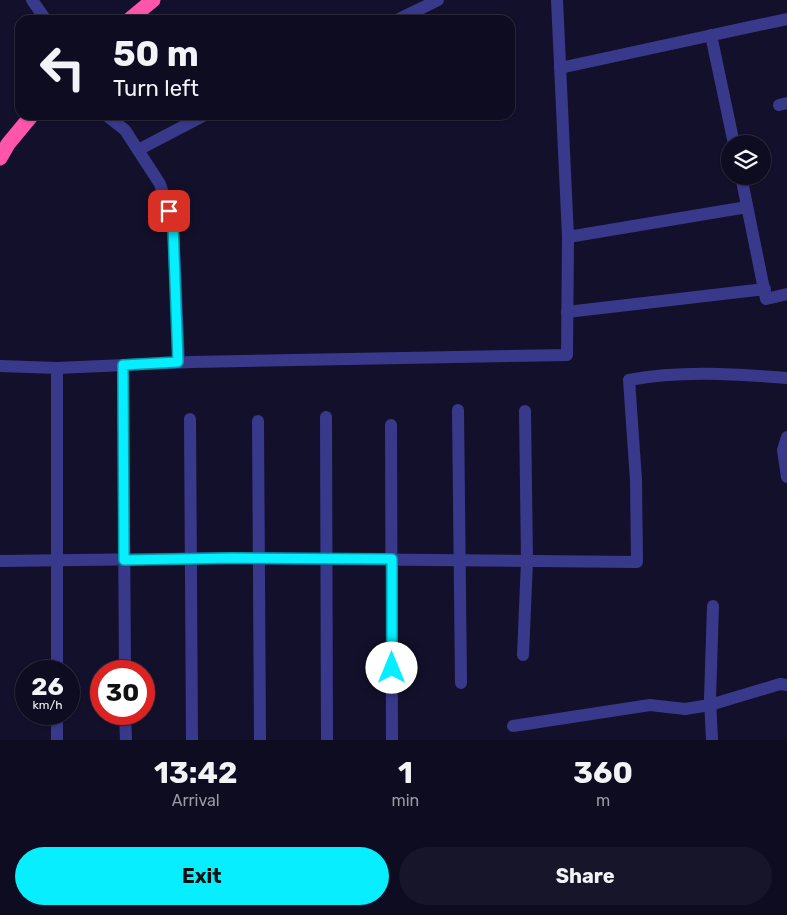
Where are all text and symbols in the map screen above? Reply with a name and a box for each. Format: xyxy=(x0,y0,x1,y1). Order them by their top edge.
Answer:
text: 50 m xyxy=(113,33,199,75)
icon: left xyxy=(30,35,95,100)
text: Turn left xyxy=(113,75,199,102)
map controls xyxy=(721,135,771,185)
button: layers xyxy=(721,135,771,185)
pin xyxy=(148,190,190,232)
icon: arrive xyxy=(155,197,183,225)
position arrow xyxy=(365,641,417,693)
speed limit sign: 30 xyxy=(90,660,155,725)
text: 26 xyxy=(31,672,64,701)
text: km/h xyxy=(33,698,62,712)
text: 13:42 xyxy=(154,755,237,791)
text: 1 xyxy=(398,755,413,791)
text: 360 xyxy=(573,755,633,791)
text: Arrival xyxy=(172,791,220,810)
text: min xyxy=(391,791,419,810)
text: m xyxy=(596,791,610,810)
button: Exit xyxy=(15,847,389,905)
button: Share xyxy=(399,847,772,905)

